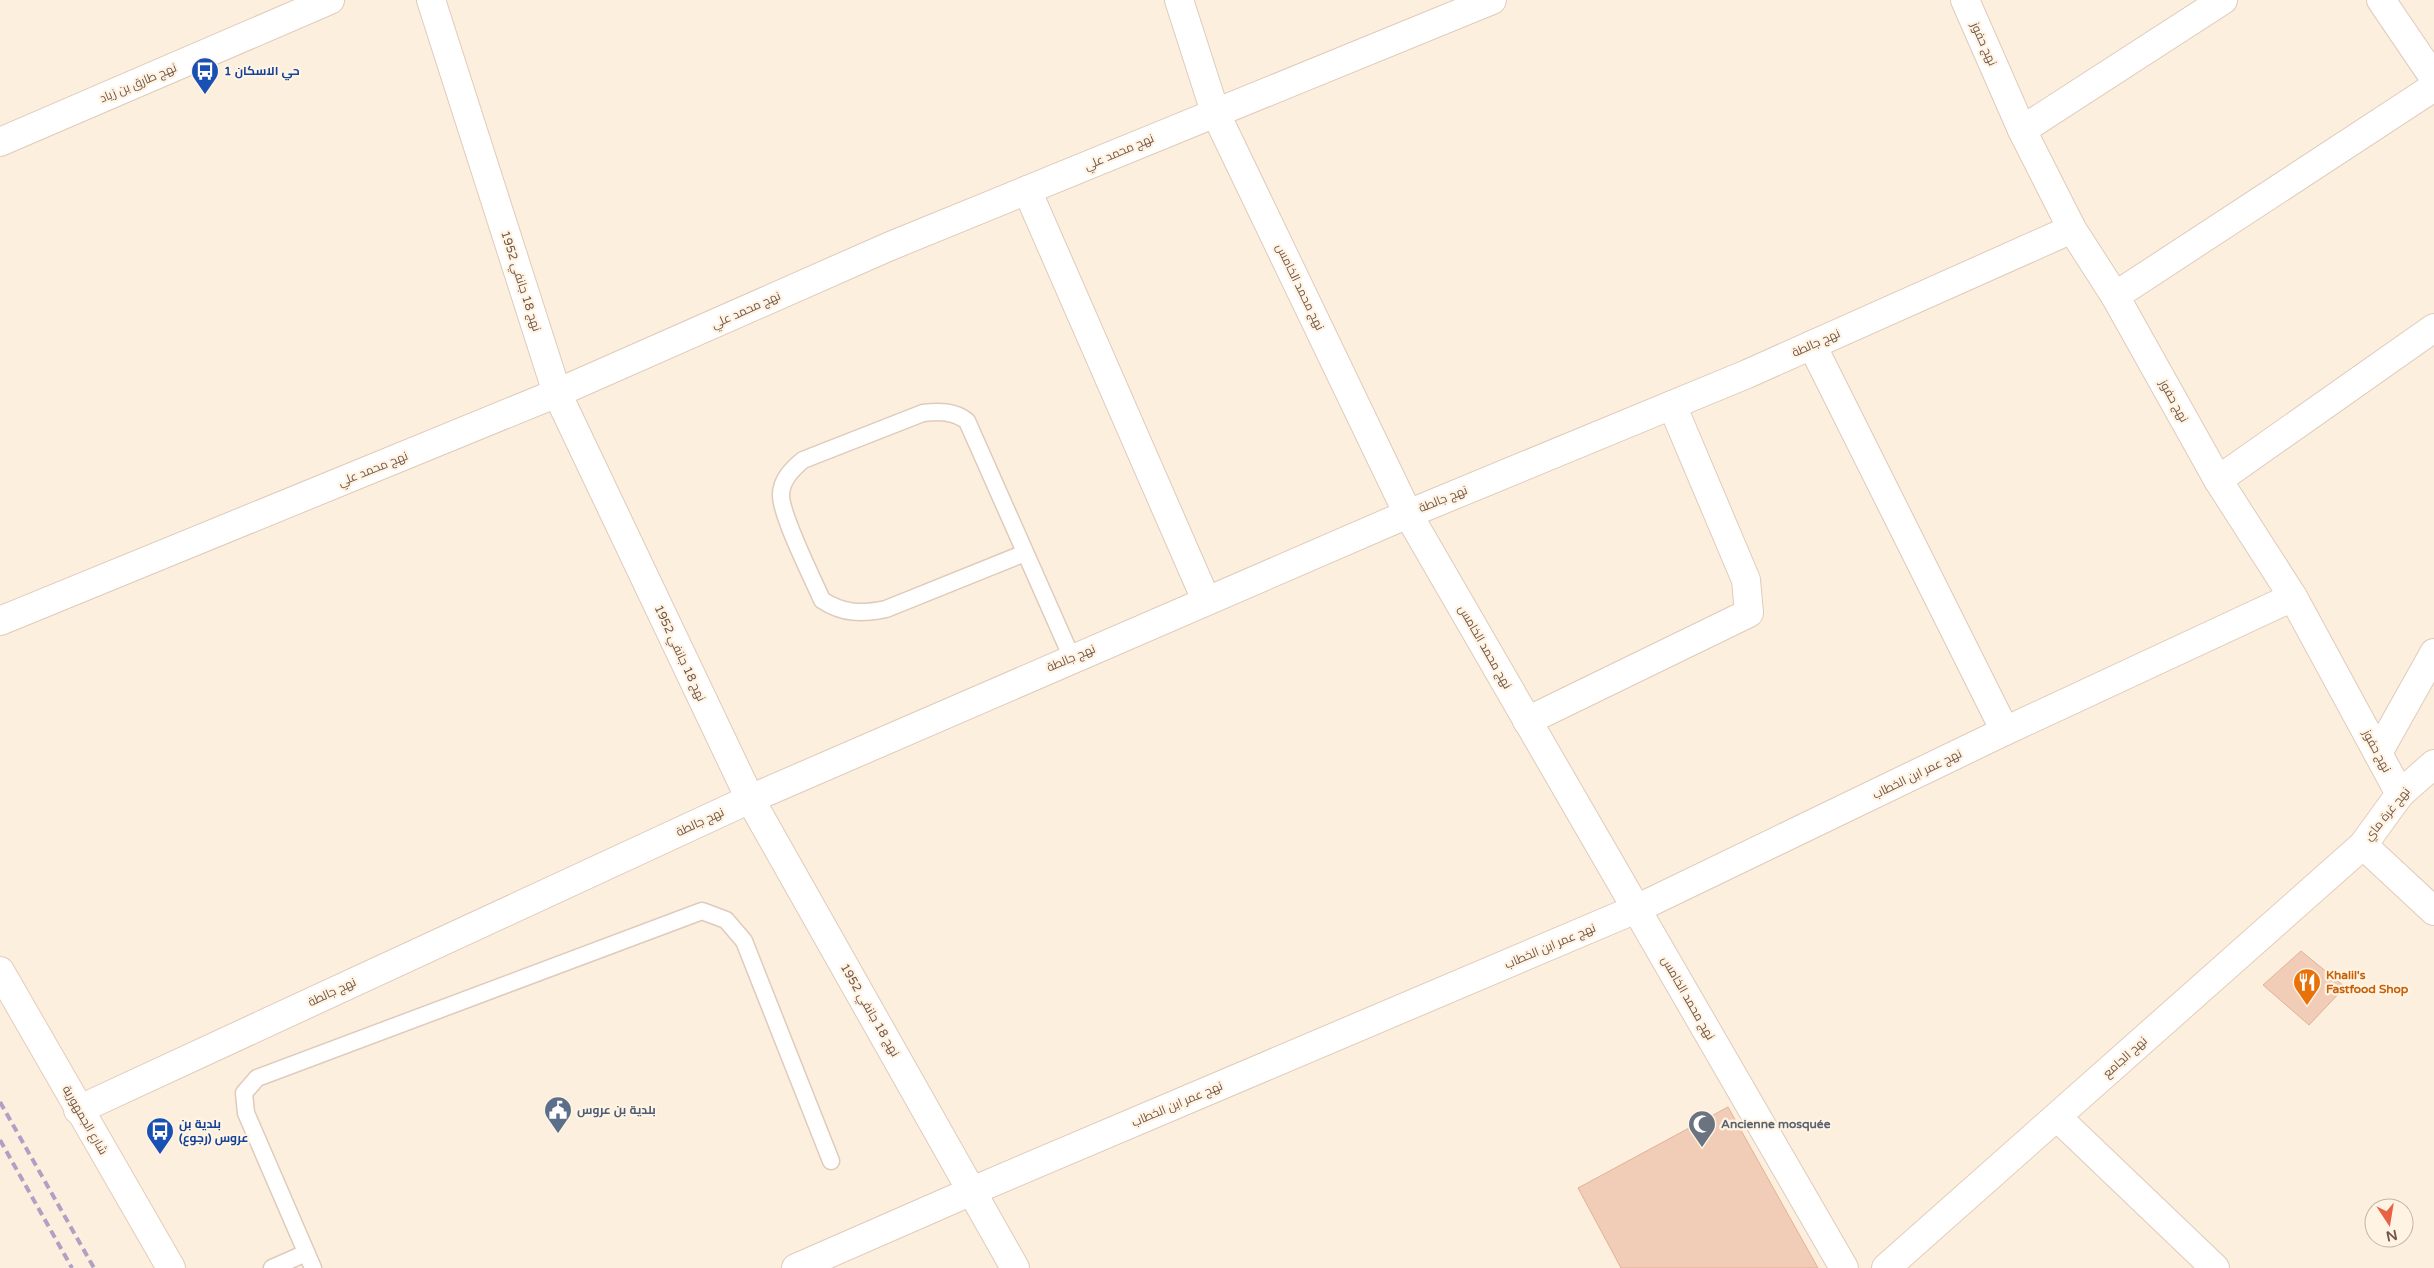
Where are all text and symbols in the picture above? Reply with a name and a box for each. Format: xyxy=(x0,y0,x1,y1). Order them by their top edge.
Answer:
street label: نهج حفوز xyxy=(1967,19,2000,68)
bus stop icon: 1 حي الاسكان xyxy=(190,56,220,95)
street label: نهج طارق بن زياد xyxy=(97,60,179,106)
place label: 1 حي الاسكان xyxy=(224,64,300,81)
street label: نهج محمد علي xyxy=(1082,131,1157,176)
street label: نهج 18 جانفي 1952 xyxy=(495,229,544,334)
street label: نهج محمد الخامس xyxy=(1272,242,1327,333)
street label: نهج محمد علي xyxy=(709,289,784,334)
street label: نهج جالطة xyxy=(1790,326,1843,361)
street label: نهج حفوز xyxy=(2155,377,2191,425)
street label: نهج محمد علي xyxy=(336,449,411,492)
street label: نهج جالطة xyxy=(1417,483,1470,516)
street label: نهج 18 جانفي 1952 xyxy=(649,602,709,705)
street label: نهج محمد الخامس xyxy=(1454,603,1515,692)
street label: نهج جالطة xyxy=(1045,642,1098,675)
street label: نهج حفوز xyxy=(2359,726,2394,775)
street label: نهج عمر ابن الخطاب xyxy=(1870,746,1964,803)
street label: نهج غرة ماي xyxy=(2361,784,2415,845)
street label: نهج جالطة xyxy=(674,805,727,840)
street label: نهج عمر ابن الخطاب xyxy=(1502,921,1598,972)
street label: نهج محمد الخامس xyxy=(1657,954,1718,1043)
street label: نهج 18 جانفي 1952 xyxy=(835,961,902,1060)
restaurant icon: Khalil's Fastfood Shop xyxy=(2292,967,2322,1006)
place label: Khalil's Fastfood Shop xyxy=(2326,968,2409,997)
street label: نهج جالطة xyxy=(306,975,359,1010)
street label: نهج الجامع xyxy=(2100,1034,2151,1081)
street label: نهج عمر ابن الخطاب xyxy=(1129,1079,1225,1130)
street label: شارع الجمهورية xyxy=(59,1083,110,1158)
public building icon: بلدية بن عروس xyxy=(543,1095,573,1134)
place label: بلدية بن عروس xyxy=(577,1103,656,1118)
mosque icon: Ancienne mosquée xyxy=(1687,1109,1717,1148)
bus stop icon: بلدية بن عروس (رجوع) xyxy=(145,1116,175,1155)
place label: بلدية بن عروس (رجوع) xyxy=(179,1117,248,1147)
place label: Ancienne mosquée xyxy=(1721,1117,1831,1132)
north arrow xyxy=(2364,1198,2414,1248)
text: N xyxy=(2384,1226,2399,1245)

